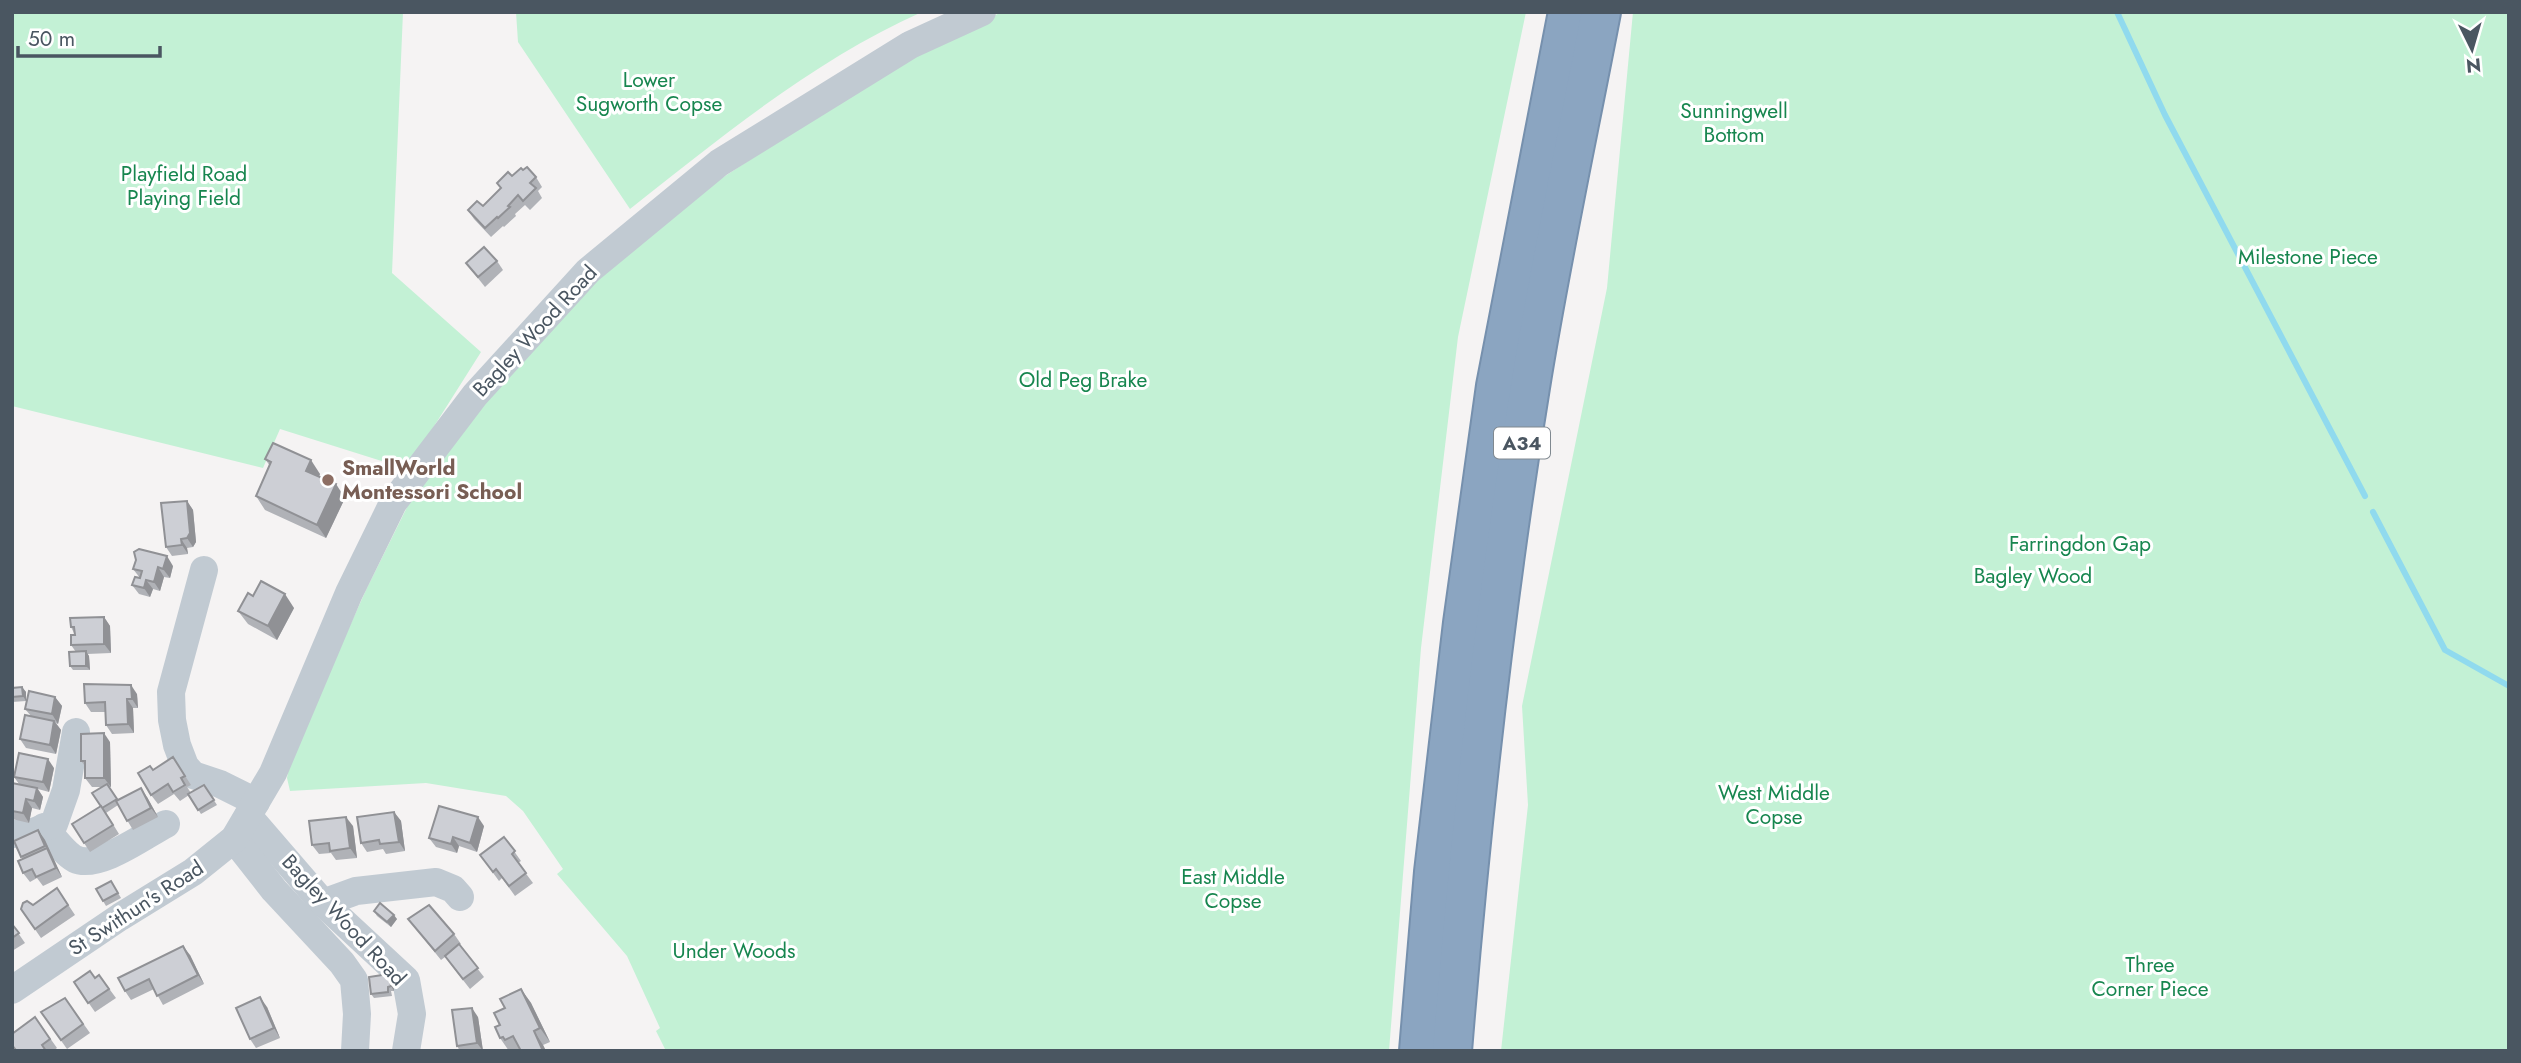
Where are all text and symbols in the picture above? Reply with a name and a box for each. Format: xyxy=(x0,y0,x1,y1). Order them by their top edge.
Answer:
scale bar xyxy=(18,14,159,58)
north arrow xyxy=(2437,14,2507,84)
text: 50 m xyxy=(28,24,75,54)
text: N xyxy=(2465,51,2482,80)
park label: Lower Sugworth Copse xyxy=(576,65,722,119)
park label: Sunningwell Bottom xyxy=(1680,96,1788,150)
park label: Playfield Road Playing Field xyxy=(121,159,247,213)
park label: Milestone Piece xyxy=(2238,242,2378,272)
street label: Bagley Wood Road xyxy=(466,259,604,403)
park label: Old Peg Brake xyxy=(1019,365,1147,395)
road number: A34 xyxy=(1494,428,1550,458)
place label: SmallWorld Montessori School xyxy=(342,453,522,507)
marker: SmallWorld Montessori School xyxy=(320,472,336,488)
park label: Farringdon Gap xyxy=(2009,529,2151,559)
park label: Bagley Wood xyxy=(1974,561,2092,591)
park label: West Middle Copse xyxy=(1718,778,1830,832)
street label: Bagley Wood Road xyxy=(275,848,413,992)
street label: St Swithun's Road xyxy=(63,853,209,963)
park label: East Middle Copse xyxy=(1181,862,1285,916)
park label: Under Woods xyxy=(673,936,795,966)
park label: Three Corner Piece xyxy=(2091,950,2209,1004)

